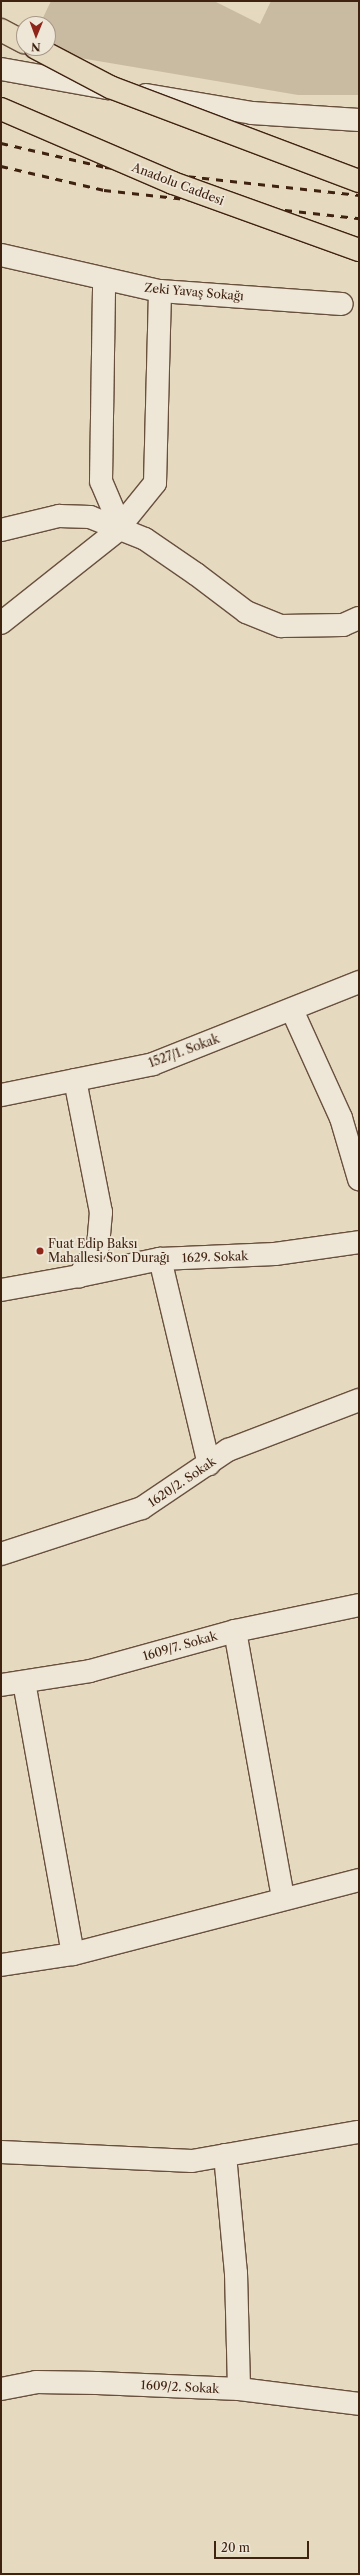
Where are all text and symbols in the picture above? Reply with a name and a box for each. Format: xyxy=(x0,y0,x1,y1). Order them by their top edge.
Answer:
north arrow xyxy=(16,16,56,56)
text: N xyxy=(31,40,41,54)
street label: Anadolu Caddesi xyxy=(130,160,226,208)
street label: Zeki Yavaş Sokağı xyxy=(143,280,245,304)
street label: 1527/1. Sokak xyxy=(147,1032,221,1070)
place label: Fuat Edip Baksı Mahallesi Son Durağı xyxy=(48,1237,170,1265)
marker: Fuat Edip Baksı Mahallesi Son Durağı xyxy=(35,1246,45,1256)
street label: 1629. Sokak xyxy=(182,1249,248,1265)
street label: 1620/2. Sokak xyxy=(145,1454,219,1510)
street label: 1609/7. Sokak xyxy=(141,1628,219,1664)
street label: 1609/2. Sokak xyxy=(140,2378,220,2396)
scale bar xyxy=(216,2533,311,2559)
text: 20 m xyxy=(221,2540,250,2555)

